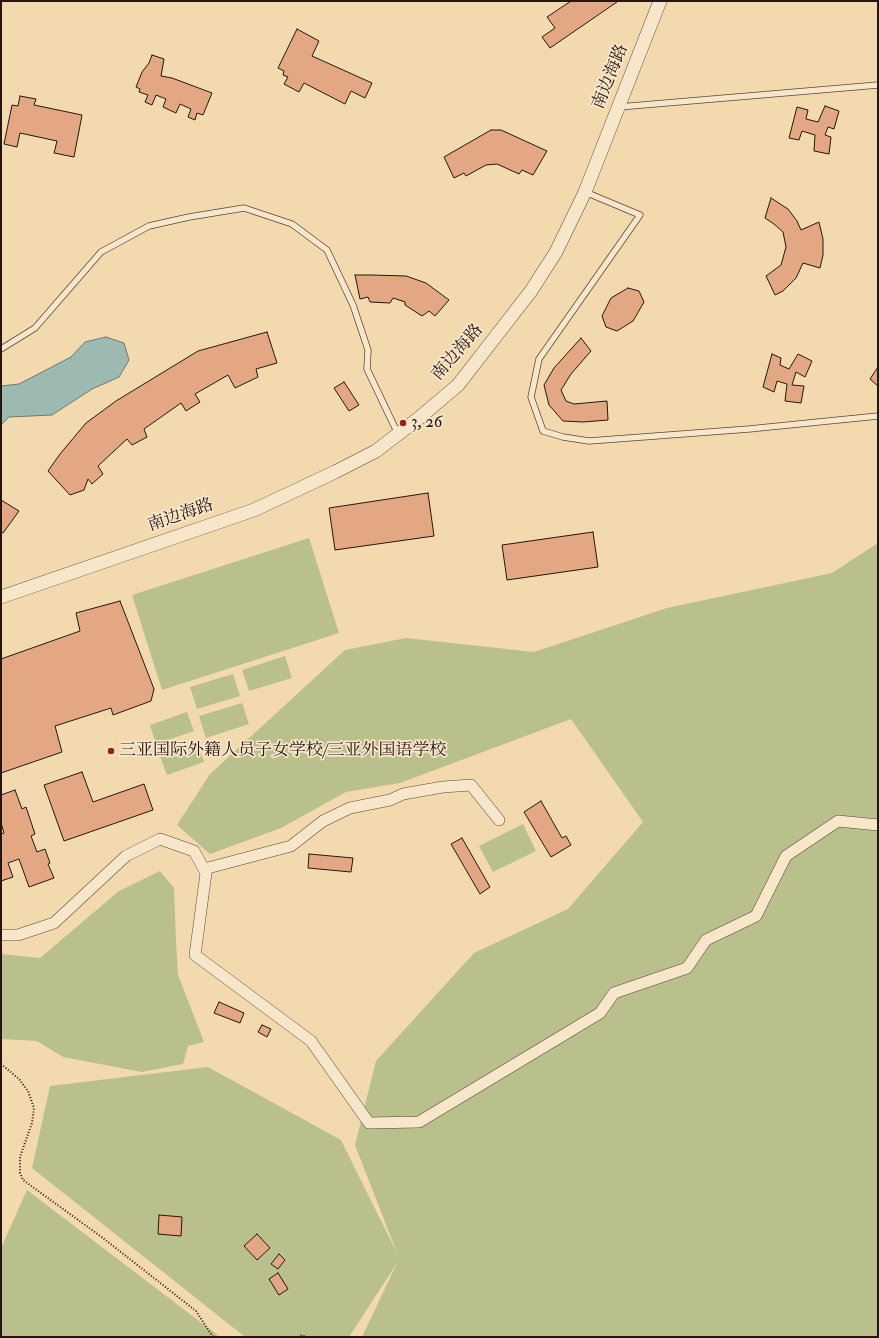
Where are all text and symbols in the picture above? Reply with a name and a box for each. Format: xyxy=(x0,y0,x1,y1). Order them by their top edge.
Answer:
street label: 南边海路 xyxy=(589,42,633,112)
street label: 南边海路 xyxy=(428,321,488,385)
place label: 3, 26 xyxy=(411,413,442,433)
marker: 3, 26 xyxy=(398,418,408,428)
street label: 南边海路 xyxy=(146,495,216,537)
place label: 三亚国际外籍人员子女学校/三亚外国语学校 xyxy=(119,741,446,761)
marker: 三亚国际外籍人员子女学校/三亚外国语学校 xyxy=(106,746,116,756)

